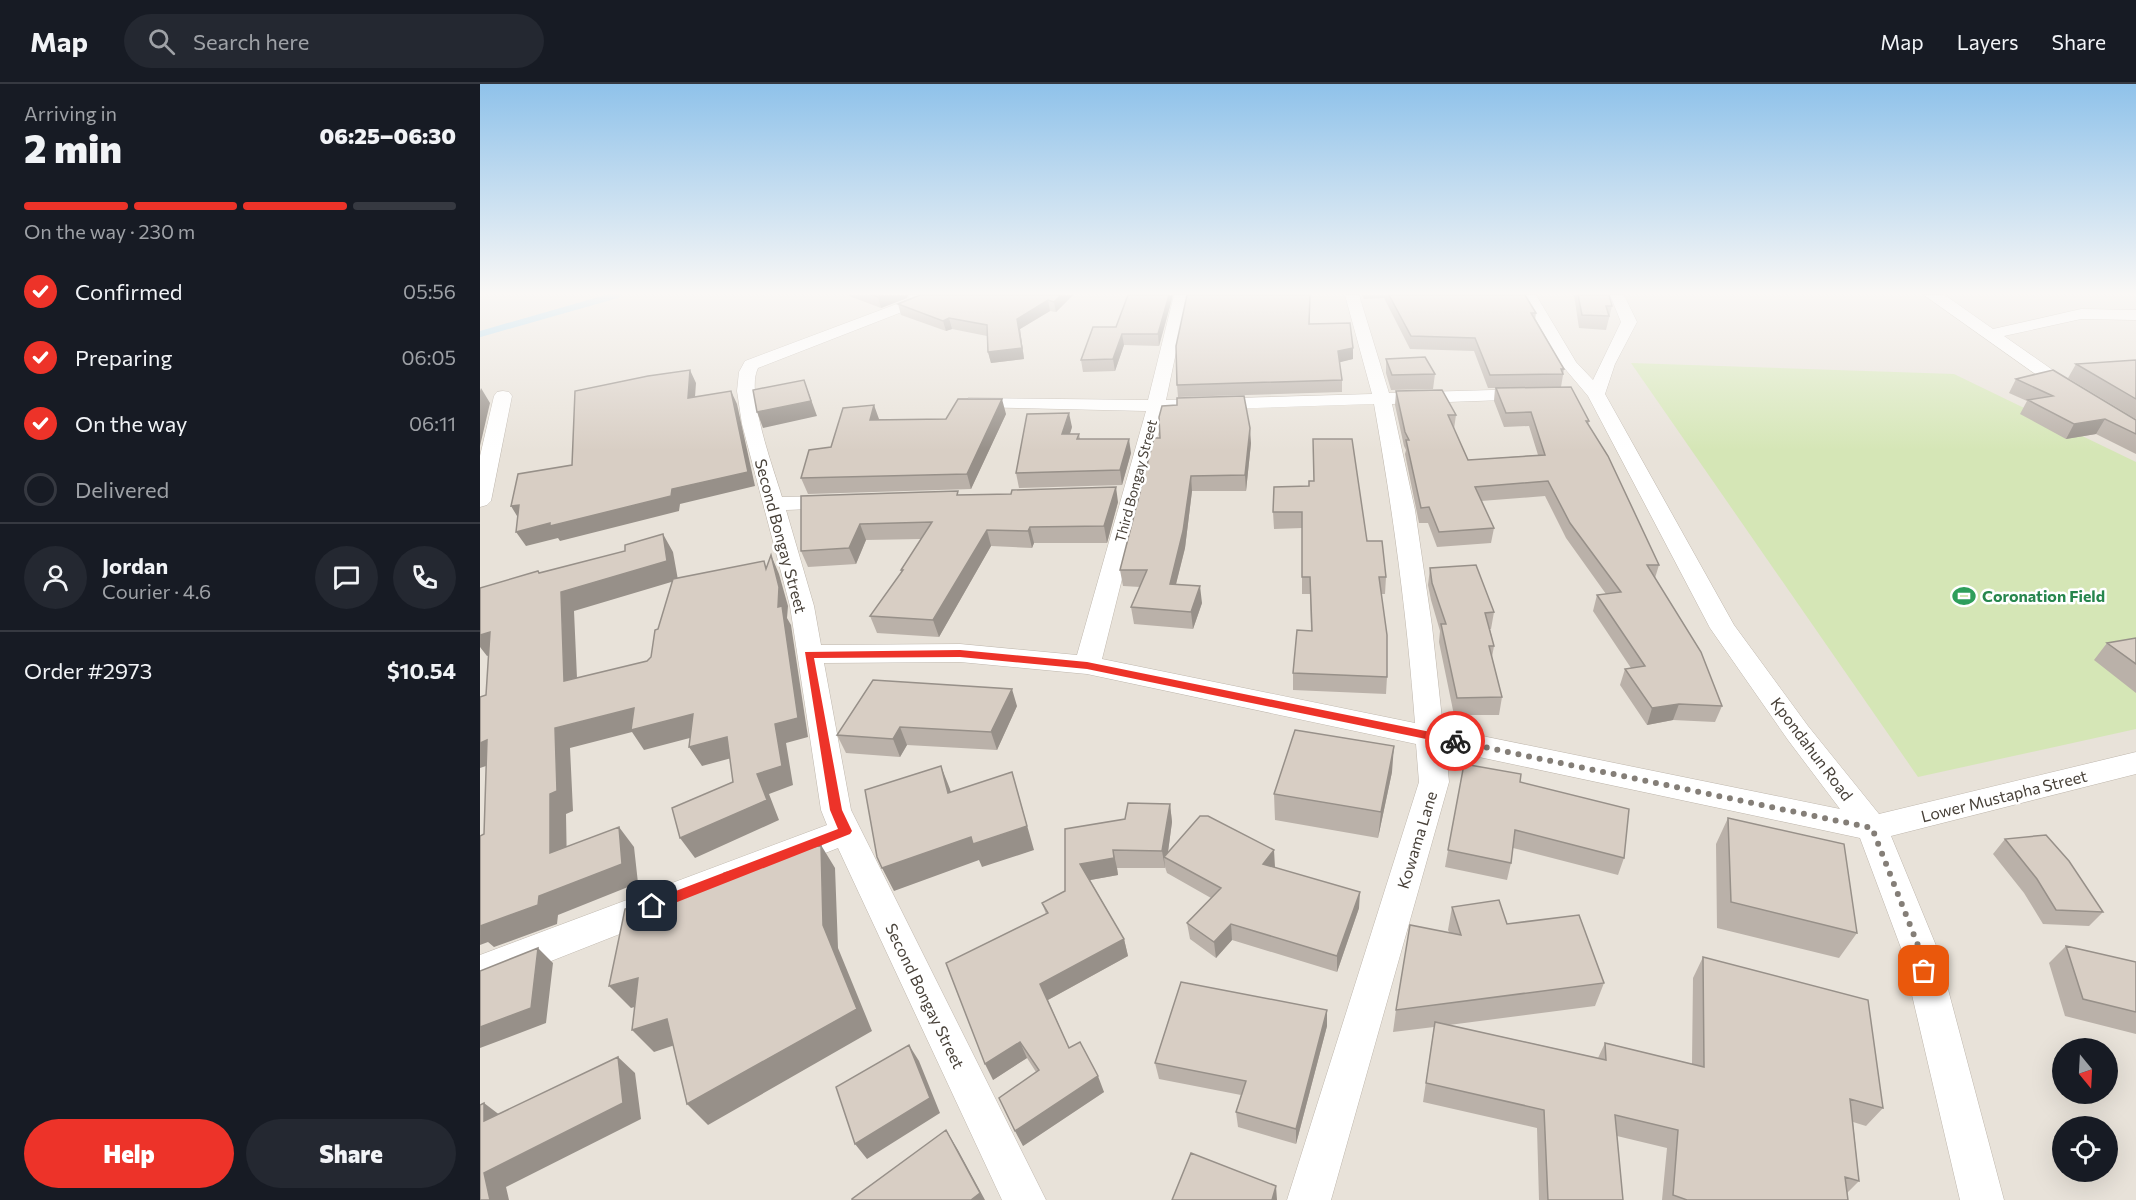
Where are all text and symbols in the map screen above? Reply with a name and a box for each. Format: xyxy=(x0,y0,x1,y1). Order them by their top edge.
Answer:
search box xyxy=(124,14,544,68)
text: Map xyxy=(30,24,88,58)
icon: search xyxy=(145,25,178,58)
text: Search here xyxy=(193,28,309,55)
text: Map xyxy=(1880,29,1924,54)
text: Layers xyxy=(1957,29,2019,54)
text: Share xyxy=(2052,29,2106,54)
text: Arriving in xyxy=(24,101,117,125)
text: 06:25–06:30 xyxy=(320,122,456,149)
text: 2 min xyxy=(24,123,122,171)
text: On the way · 230 m xyxy=(24,219,195,243)
icon: check xyxy=(24,275,57,308)
text: Confirmed xyxy=(75,278,182,305)
text: 05:56 xyxy=(403,279,456,303)
icon: check xyxy=(24,341,57,374)
text: Preparing xyxy=(75,344,172,371)
text: 06:05 xyxy=(402,345,456,369)
icon: check xyxy=(24,407,57,440)
text: On the way xyxy=(75,410,187,437)
text: 06:11 xyxy=(409,411,456,435)
street label: Third Bongay Street xyxy=(1111,417,1160,544)
street label: Second Bongay Street xyxy=(752,457,811,616)
text: Delivered xyxy=(75,476,169,503)
button: person xyxy=(24,546,87,609)
button: chat xyxy=(315,546,378,609)
button: phone xyxy=(393,546,456,609)
text: Jordan xyxy=(102,552,168,579)
text: Courier · 4.6 xyxy=(102,579,211,603)
sports icon: Coronation Field xyxy=(1951,583,1977,609)
place label: Coronation Field xyxy=(1982,586,2105,605)
text: Order #2973 xyxy=(24,657,152,684)
text: $10.54 xyxy=(387,657,456,684)
street label: Kpondahun Road xyxy=(1767,693,1857,804)
courier xyxy=(1425,711,1485,771)
icon: bike xyxy=(1439,725,1472,758)
street label: Lower Mustapha Street xyxy=(1919,766,2089,825)
street label: Kowama Lane xyxy=(1393,789,1440,891)
pin xyxy=(626,880,677,931)
icon: home xyxy=(635,889,668,922)
street label: Second Bongay Street xyxy=(882,920,969,1072)
pin xyxy=(1898,945,1949,996)
icon: bag xyxy=(1907,954,1940,987)
north arrow xyxy=(2052,1038,2118,1104)
map controls xyxy=(2052,1038,2118,1182)
button: locate xyxy=(2052,1116,2118,1182)
button: Help xyxy=(24,1119,234,1188)
button: Share xyxy=(246,1119,456,1188)

